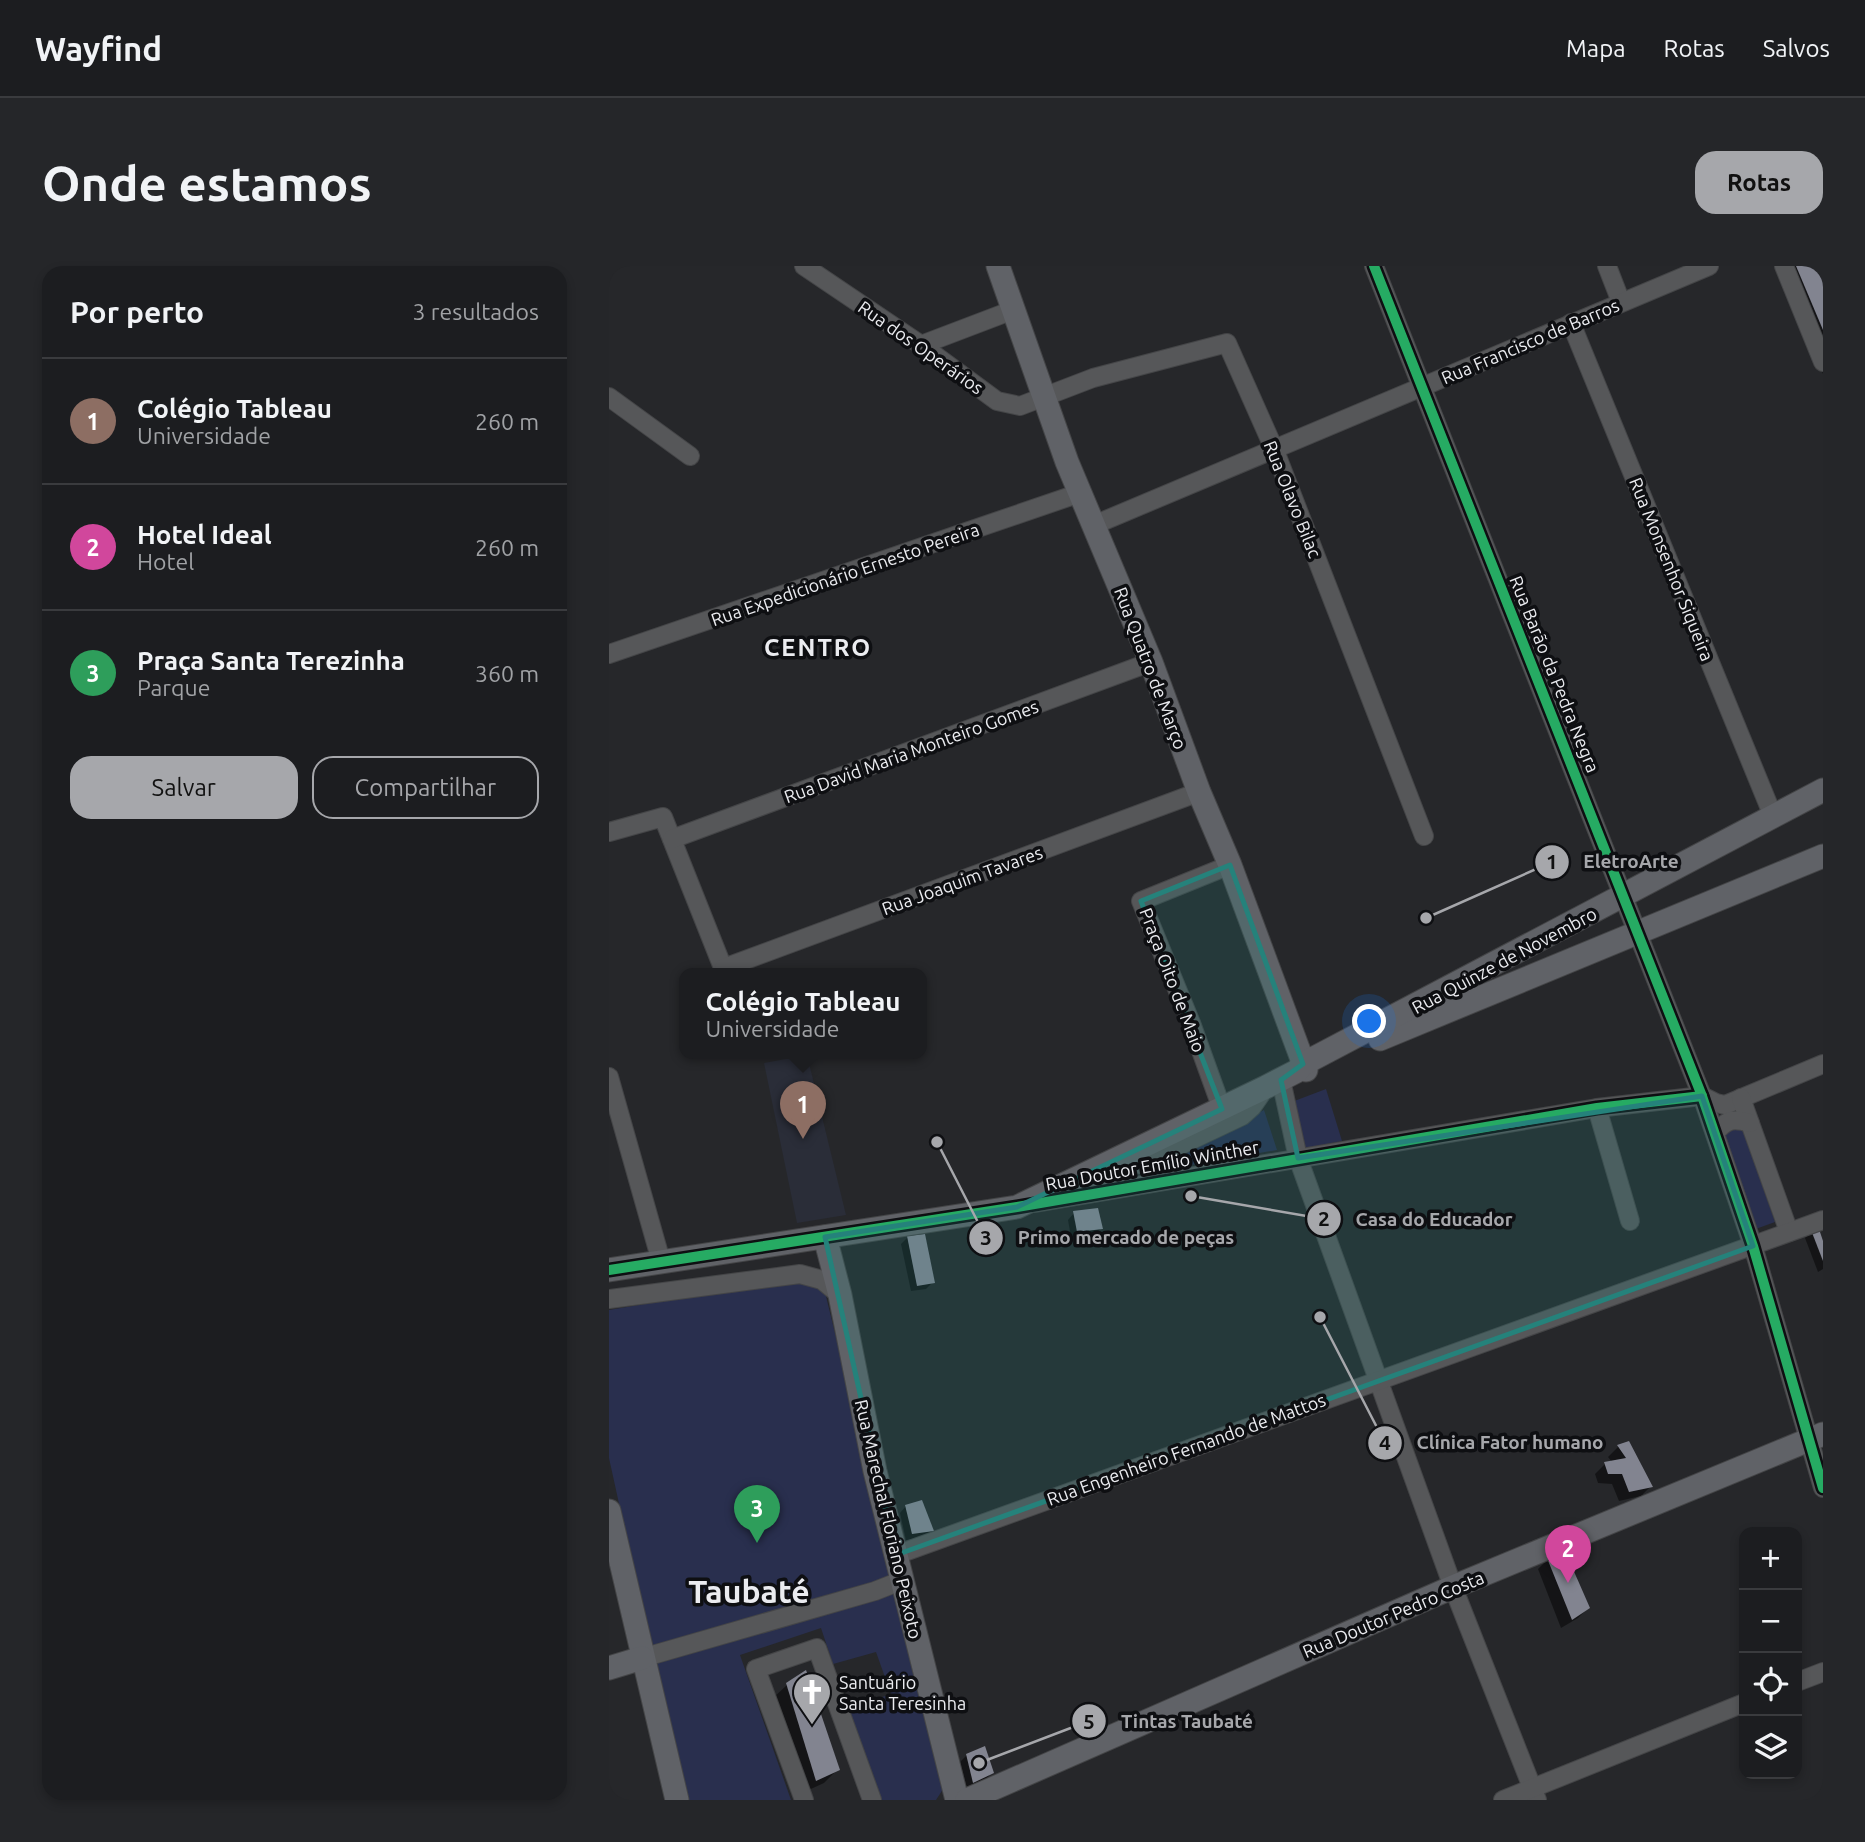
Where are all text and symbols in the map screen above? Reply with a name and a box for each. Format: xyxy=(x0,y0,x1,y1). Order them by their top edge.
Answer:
text: Wayfind xyxy=(35,30,162,67)
text: Mapa xyxy=(1566,35,1626,62)
text: Rotas xyxy=(1664,35,1725,62)
text: Salvos xyxy=(1763,35,1830,62)
button: Rotas xyxy=(1695,151,1823,214)
text: Onde estamos xyxy=(42,155,372,210)
street label: Rua Francisco de Barros xyxy=(1438,294,1622,388)
text: Por perto xyxy=(70,295,204,329)
street label: Rua dos Operários xyxy=(855,296,987,398)
text: 3 resultados xyxy=(413,299,539,324)
text: Colégio Tableau xyxy=(137,394,332,423)
text: 1 xyxy=(87,409,99,434)
text: 260 m xyxy=(475,409,539,434)
text: Universidade xyxy=(137,423,271,448)
street label: Rua Olavo Bilac xyxy=(1260,438,1326,560)
street label: Rua Monsenhor Siqueira xyxy=(1626,474,1718,664)
street label: Rua Expedicionário Ernesto Pereira xyxy=(708,519,982,629)
text: Hotel Ideal xyxy=(137,520,272,549)
text: 2 xyxy=(87,535,99,560)
text: 260 m xyxy=(475,535,539,560)
text: Hotel xyxy=(137,549,194,574)
street label: Rua Barão da Pedra Negra xyxy=(1506,573,1604,775)
street label: Rua Quatro de Março xyxy=(1110,584,1191,752)
district label: CENTRO xyxy=(764,634,872,661)
text: Praça Santa Terezinha xyxy=(137,646,405,675)
text: 3 xyxy=(87,661,99,686)
text: 360 m xyxy=(475,661,539,686)
text: Parque xyxy=(137,675,210,700)
street label: Rua David Maria Monteiro Gomes xyxy=(781,696,1041,806)
button: Salvar xyxy=(70,756,298,819)
button: Compartilhar xyxy=(312,756,539,819)
street label: Rua Joaquim Tavares xyxy=(879,842,1045,918)
callout: EletroArte xyxy=(1535,842,1693,882)
text: 1 xyxy=(1546,849,1558,873)
text: EletroArte xyxy=(1583,850,1679,872)
street label: Rua Quinze de Novembro xyxy=(1408,903,1600,1018)
street label: Praça Oito de Maio xyxy=(1136,905,1210,1055)
popup xyxy=(679,968,927,1059)
text: Colégio Tableau xyxy=(706,987,901,1016)
your location xyxy=(1352,1004,1386,1038)
text: Universidade xyxy=(706,1016,839,1041)
pin: 1 xyxy=(780,1081,826,1139)
street label: Rua Doutor Emílio Winther xyxy=(1044,1136,1260,1194)
callout: Casa do Educador xyxy=(1307,1199,1527,1239)
text: 2 xyxy=(1318,1206,1330,1230)
text: Casa do Educador xyxy=(1355,1208,1513,1230)
callout: Primo mercado de peças xyxy=(969,1218,1248,1258)
text: 3 xyxy=(980,1225,992,1249)
text: Primo mercado de peças xyxy=(1018,1226,1234,1248)
street label: Rua Engenheiro Fernando de Mattos xyxy=(1044,1389,1328,1509)
street label: Rua Marechal Floriano Peixoto xyxy=(852,1397,926,1641)
callout: Clínica Fator humano xyxy=(1367,1423,1617,1463)
text: 4 xyxy=(1379,1430,1391,1454)
text: Clínica Fator humano xyxy=(1417,1431,1603,1453)
pin: 3 xyxy=(734,1485,780,1543)
pin: 2 xyxy=(1545,1525,1591,1583)
map controls xyxy=(1739,1527,1802,1779)
button: + xyxy=(1739,1527,1802,1590)
street label: Rua Doutor Pedro Costa xyxy=(1299,1567,1487,1661)
district label: Taubaté xyxy=(688,1573,810,1609)
button: − xyxy=(1739,1590,1802,1653)
button: locate xyxy=(1739,1653,1802,1716)
church icon: Santuário Santa Teresinha xyxy=(791,1671,833,1726)
place label: Santuário Santa Teresinha xyxy=(839,1672,966,1713)
callout: Tintas Taubaté xyxy=(1072,1701,1267,1741)
text: 5 xyxy=(1083,1709,1095,1733)
text: Tintas Taubaté xyxy=(1121,1710,1253,1732)
button: layers xyxy=(1739,1716,1802,1779)

